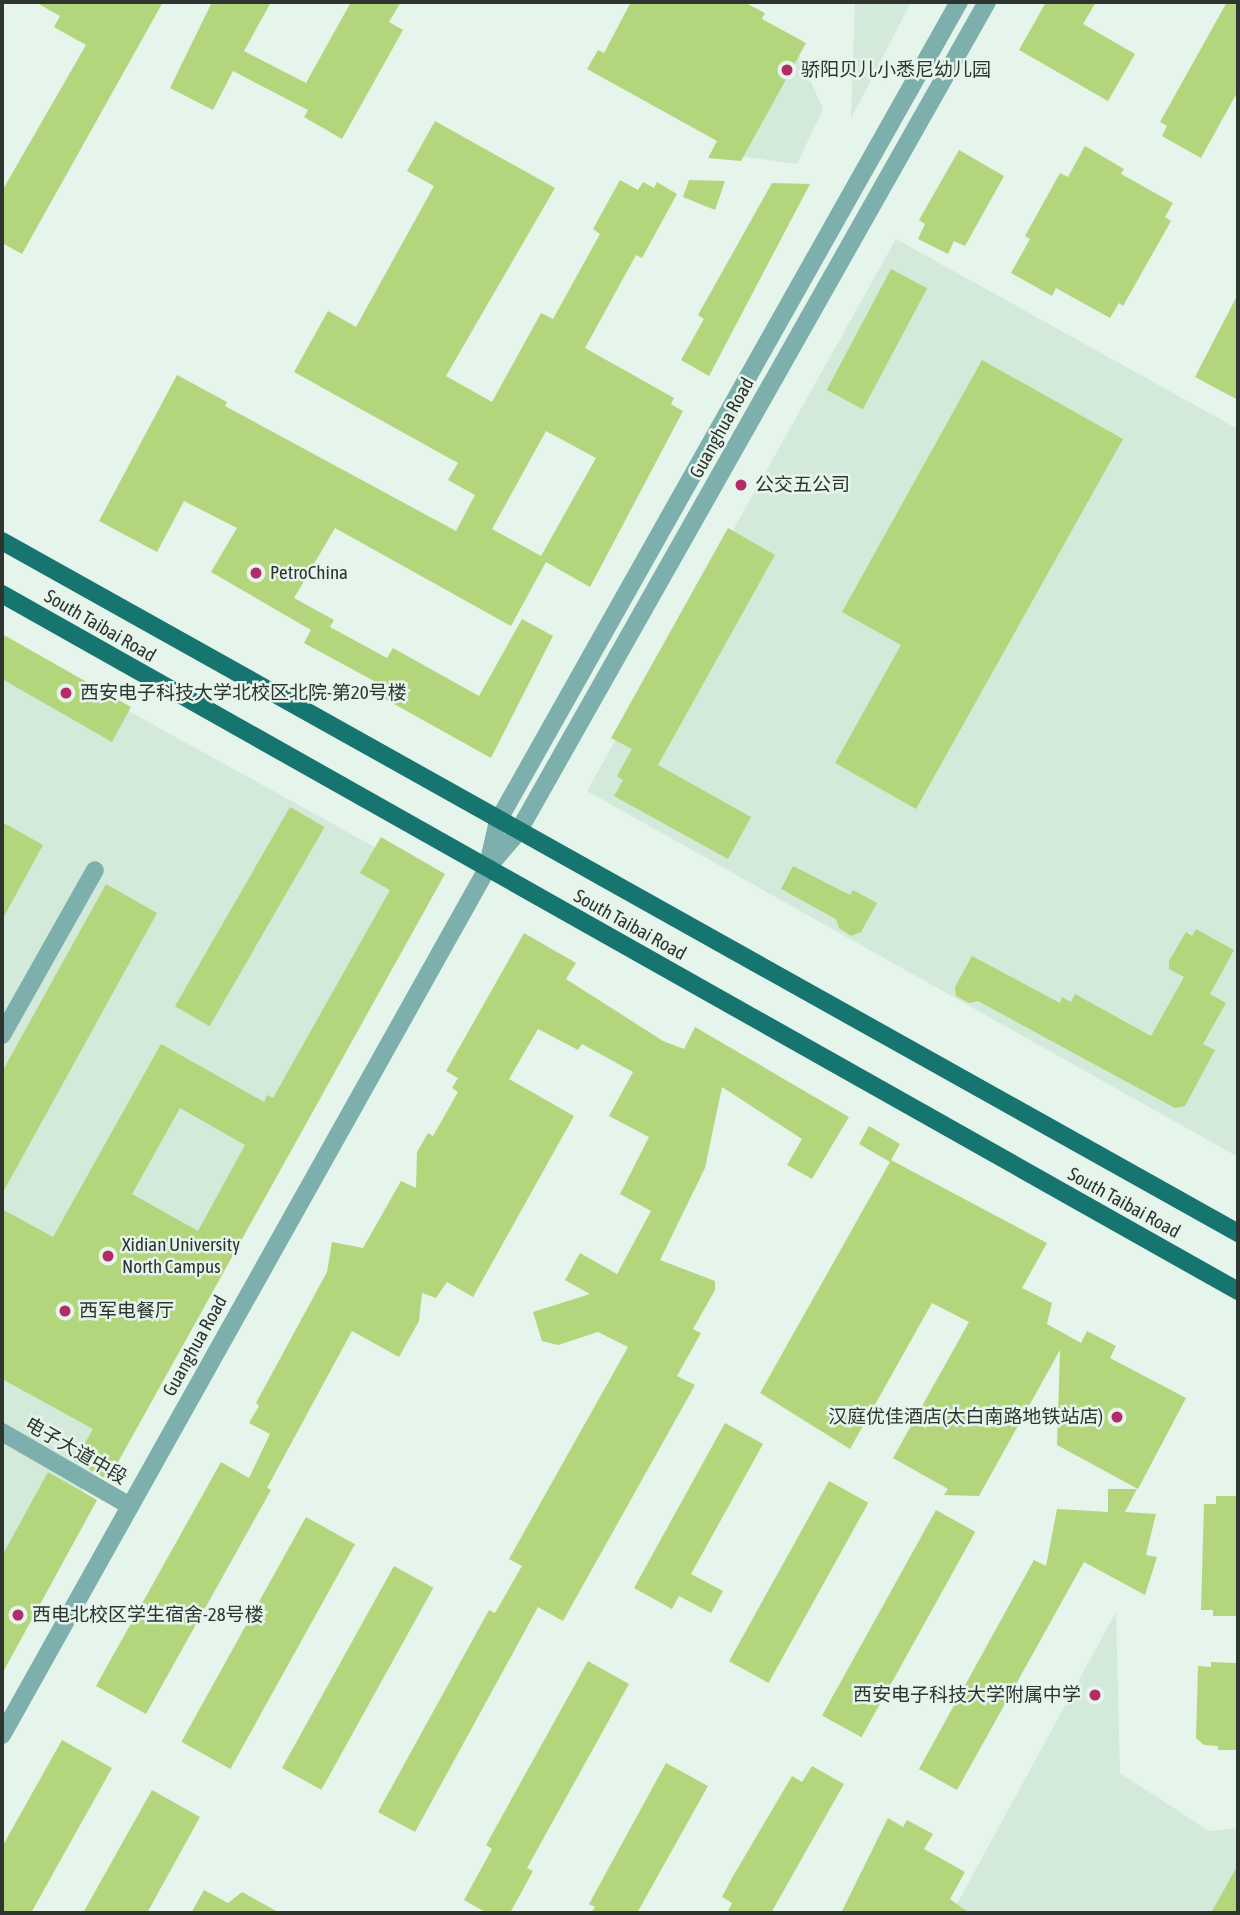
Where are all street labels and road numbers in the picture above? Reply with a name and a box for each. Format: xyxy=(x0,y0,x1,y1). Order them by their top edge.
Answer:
street label: Guanghua Road xyxy=(685,374,759,482)
street label: South Taibai Road xyxy=(40,585,160,667)
street label: South Taibai Road xyxy=(570,885,690,965)
street label: South Taibai Road xyxy=(1064,1163,1184,1243)
street label: Guanghua Road xyxy=(158,1292,232,1400)
street label: 电子大道中段 xyxy=(21,1413,131,1489)

